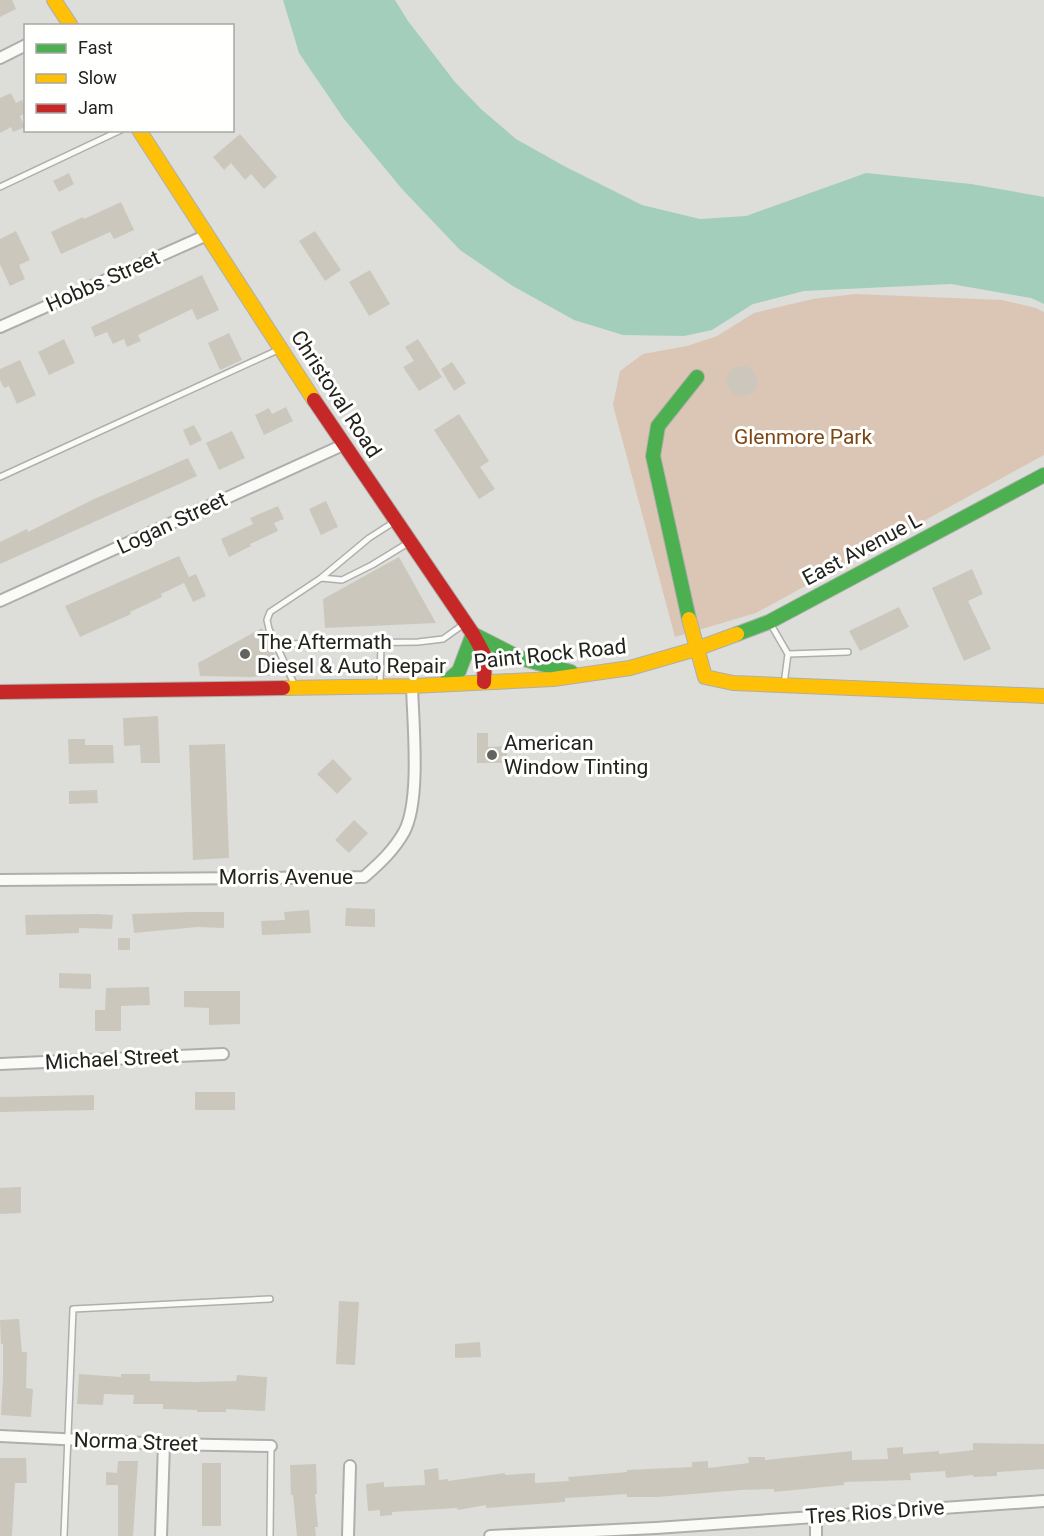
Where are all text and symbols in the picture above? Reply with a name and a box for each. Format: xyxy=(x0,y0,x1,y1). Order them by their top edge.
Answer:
legend xyxy=(24,24,234,132)
text: Fast xyxy=(78,37,113,58)
text: Slow xyxy=(78,67,117,88)
text: Jam xyxy=(78,97,114,118)
street label: Hobbs Street xyxy=(42,245,164,317)
street label: Christoval Road xyxy=(286,326,386,462)
park label: Glenmore Park xyxy=(734,425,872,449)
street label: Logan Street xyxy=(113,487,231,559)
street label: East Avenue L xyxy=(798,508,926,590)
place label: The Aftermath Diesel & Auto Repair xyxy=(257,630,446,678)
street label: Paint Rock Road xyxy=(473,634,627,674)
marker: The Aftermath Diesel & Auto Repair xyxy=(238,647,252,661)
place label: American Window Tinting xyxy=(504,731,648,779)
marker: American Window Tinting xyxy=(485,748,499,762)
street label: Morris Avenue xyxy=(219,865,353,889)
street label: Michael Street xyxy=(44,1043,180,1074)
street label: Norma Street xyxy=(73,1428,199,1456)
street label: Tres Rios Drive xyxy=(805,1495,945,1529)

